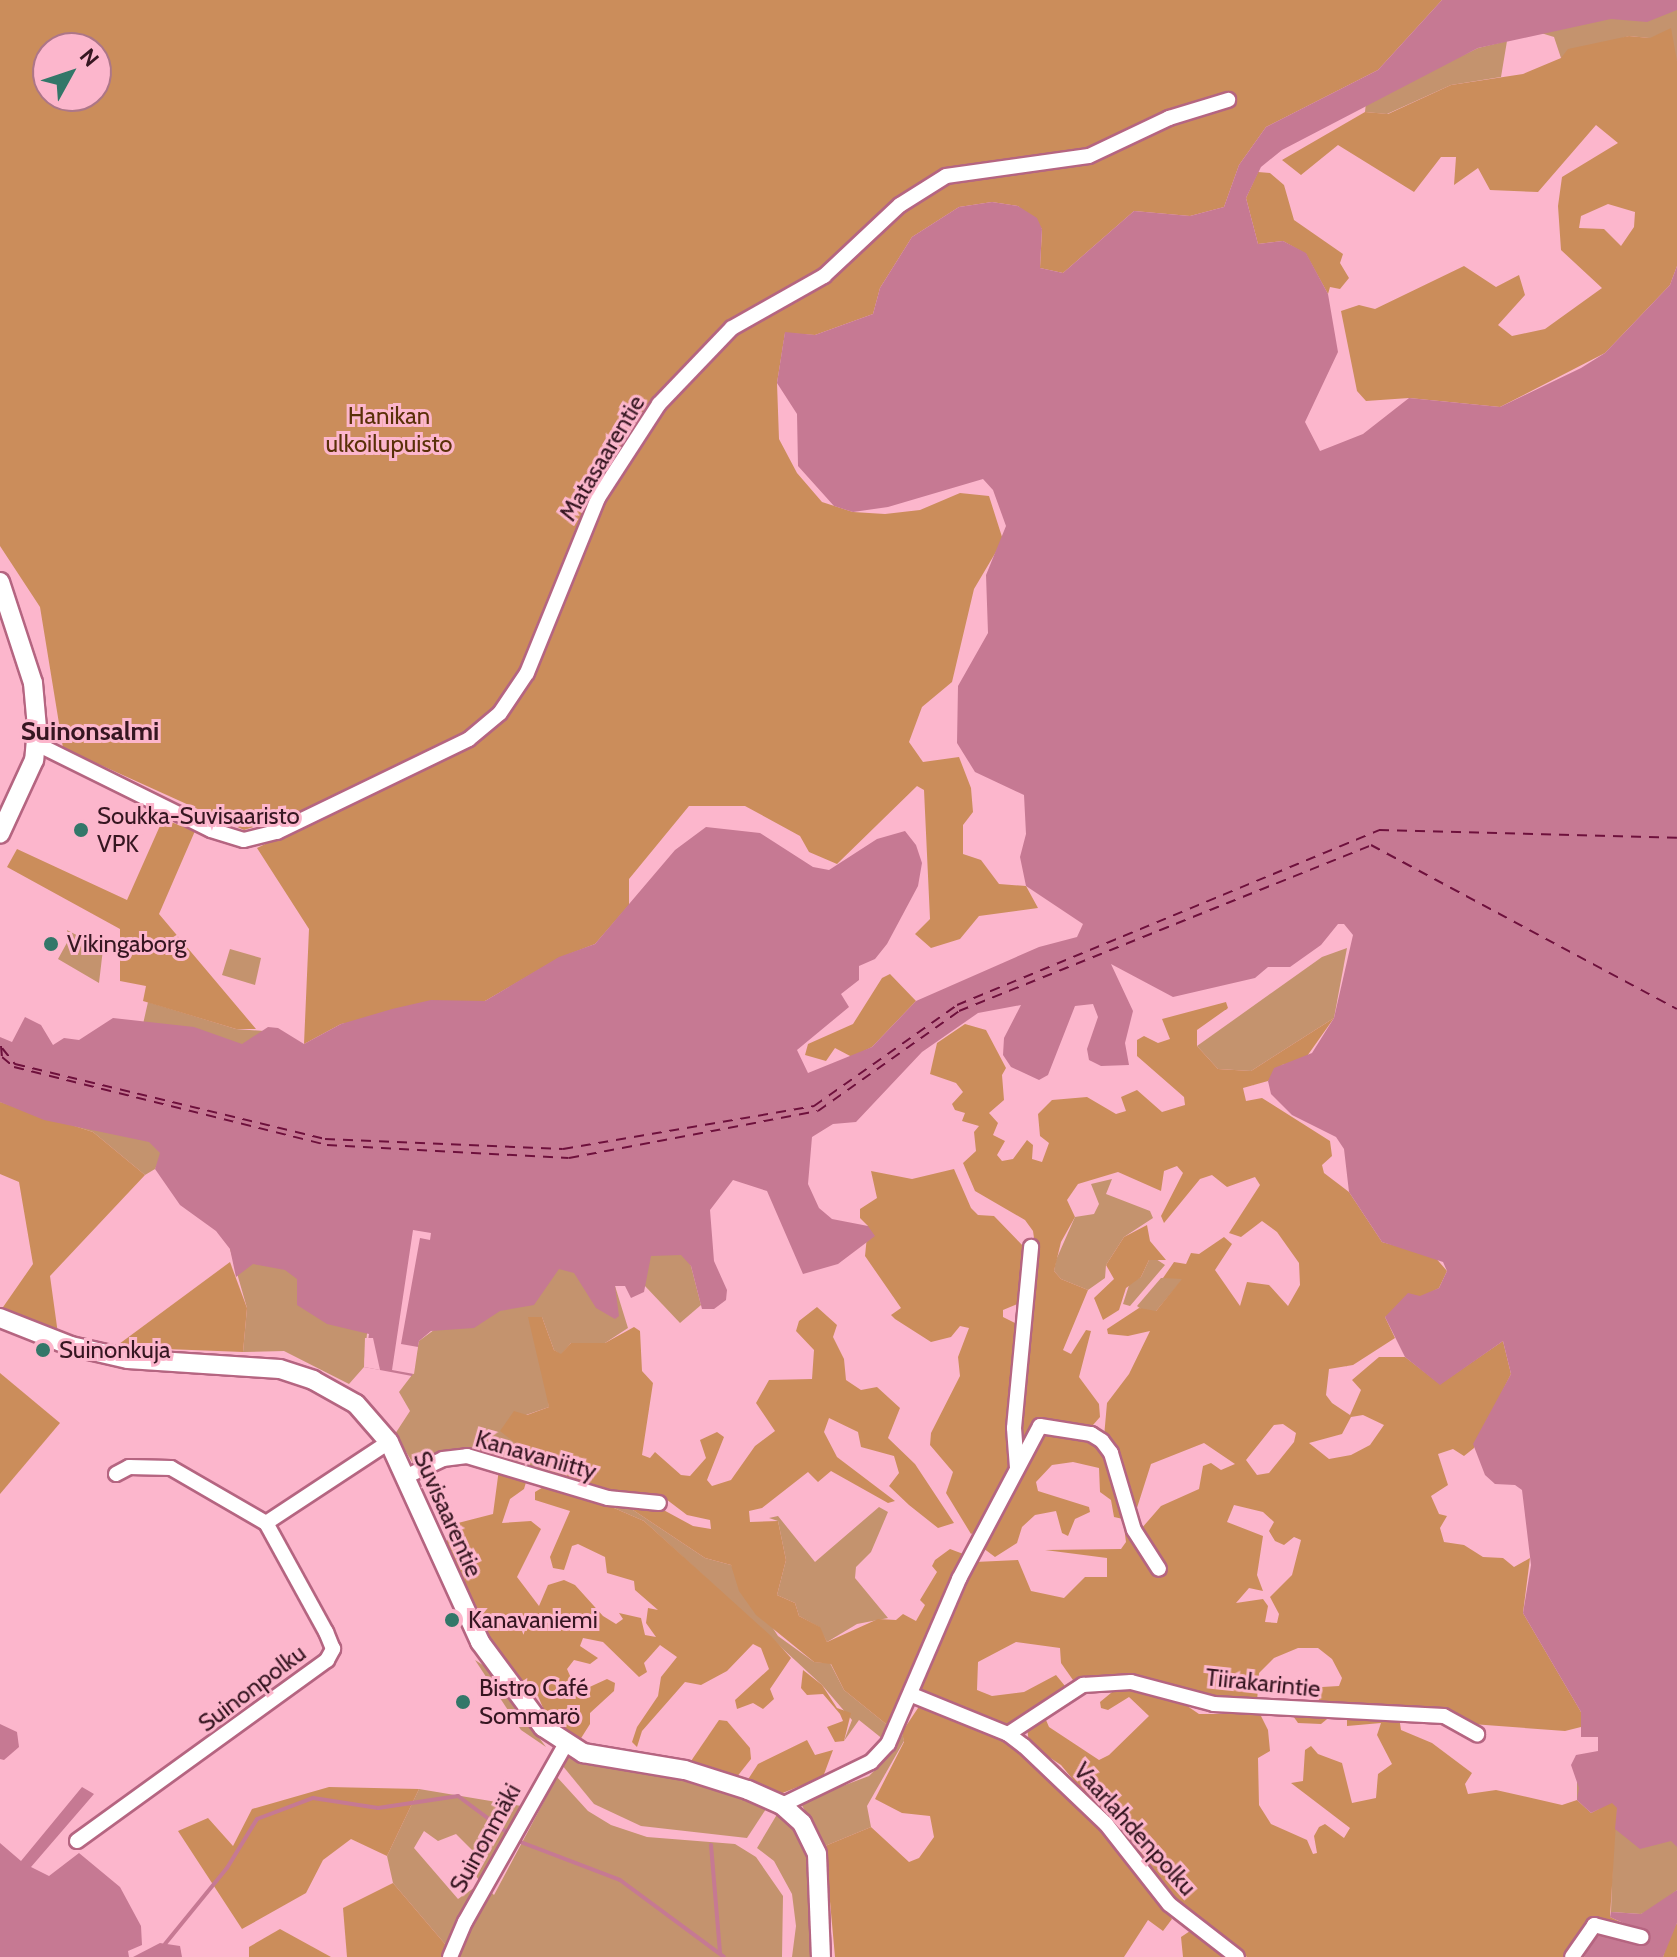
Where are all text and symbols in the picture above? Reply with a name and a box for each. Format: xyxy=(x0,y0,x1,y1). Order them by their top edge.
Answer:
north arrow xyxy=(32,32,112,112)
text: N xyxy=(74,43,105,72)
street label: Matasaarentie xyxy=(553,390,651,526)
park label: Hanikan ulkoilupuisto xyxy=(325,402,453,458)
district label: Suinonsalmi xyxy=(21,716,159,748)
place label: Soukka-Suvisaaristo VPK xyxy=(97,802,300,858)
marker: Soukka-Suvisaaristo VPK xyxy=(72,821,90,839)
place label: Vikingaborg xyxy=(67,930,186,958)
marker: Vikingaborg xyxy=(42,935,60,953)
place label: Suinonkuja xyxy=(59,1336,171,1364)
marker: Suinonkuja xyxy=(34,1341,52,1359)
street label: Kanavaniitty xyxy=(472,1424,600,1486)
street label: Suvisaarentie xyxy=(407,1447,489,1581)
place label: Kanavaniemi xyxy=(468,1606,598,1634)
marker: Kanavaniemi xyxy=(443,1611,461,1629)
street label: Suinonpolku xyxy=(193,1638,311,1738)
street label: Tiirakarintie xyxy=(1204,1663,1322,1703)
place label: Bistro Café Sommarö xyxy=(479,1674,588,1730)
marker: Bistro Café Sommarö xyxy=(454,1693,472,1711)
street label: Vaarlahdenpolku xyxy=(1068,1757,1202,1901)
street label: Suinonmäki xyxy=(443,1779,527,1897)

